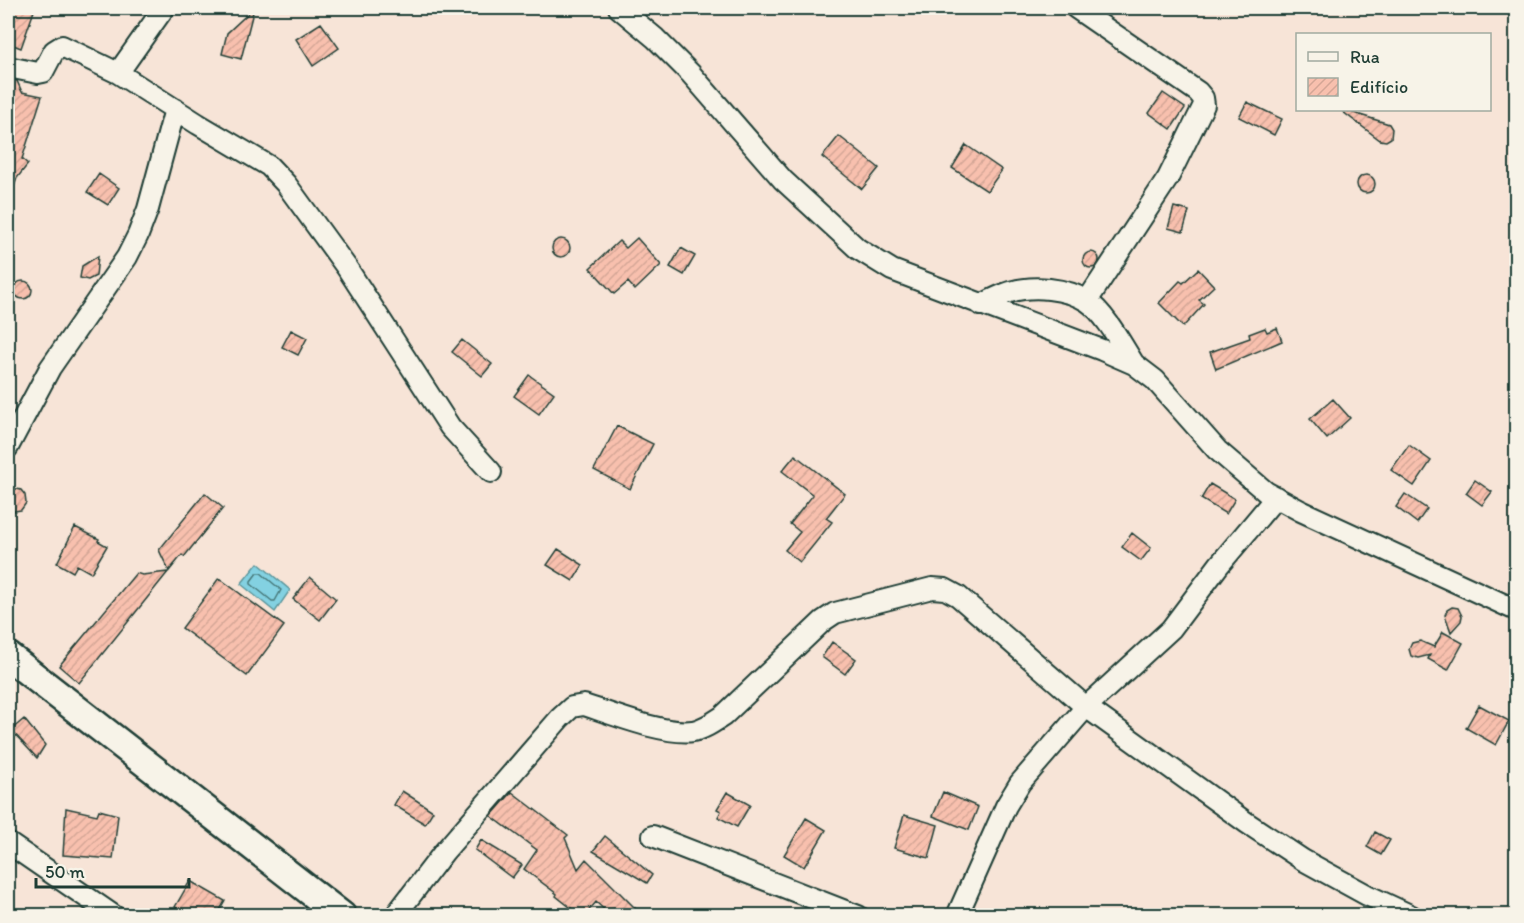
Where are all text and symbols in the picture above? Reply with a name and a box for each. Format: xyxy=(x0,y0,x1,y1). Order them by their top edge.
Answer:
legend xyxy=(1296,33,1491,111)
text: Rua xyxy=(1350,46,1380,68)
text: Edifício xyxy=(1350,76,1408,98)
scale bar xyxy=(36,851,189,889)
text: 50 m xyxy=(45,861,85,883)

